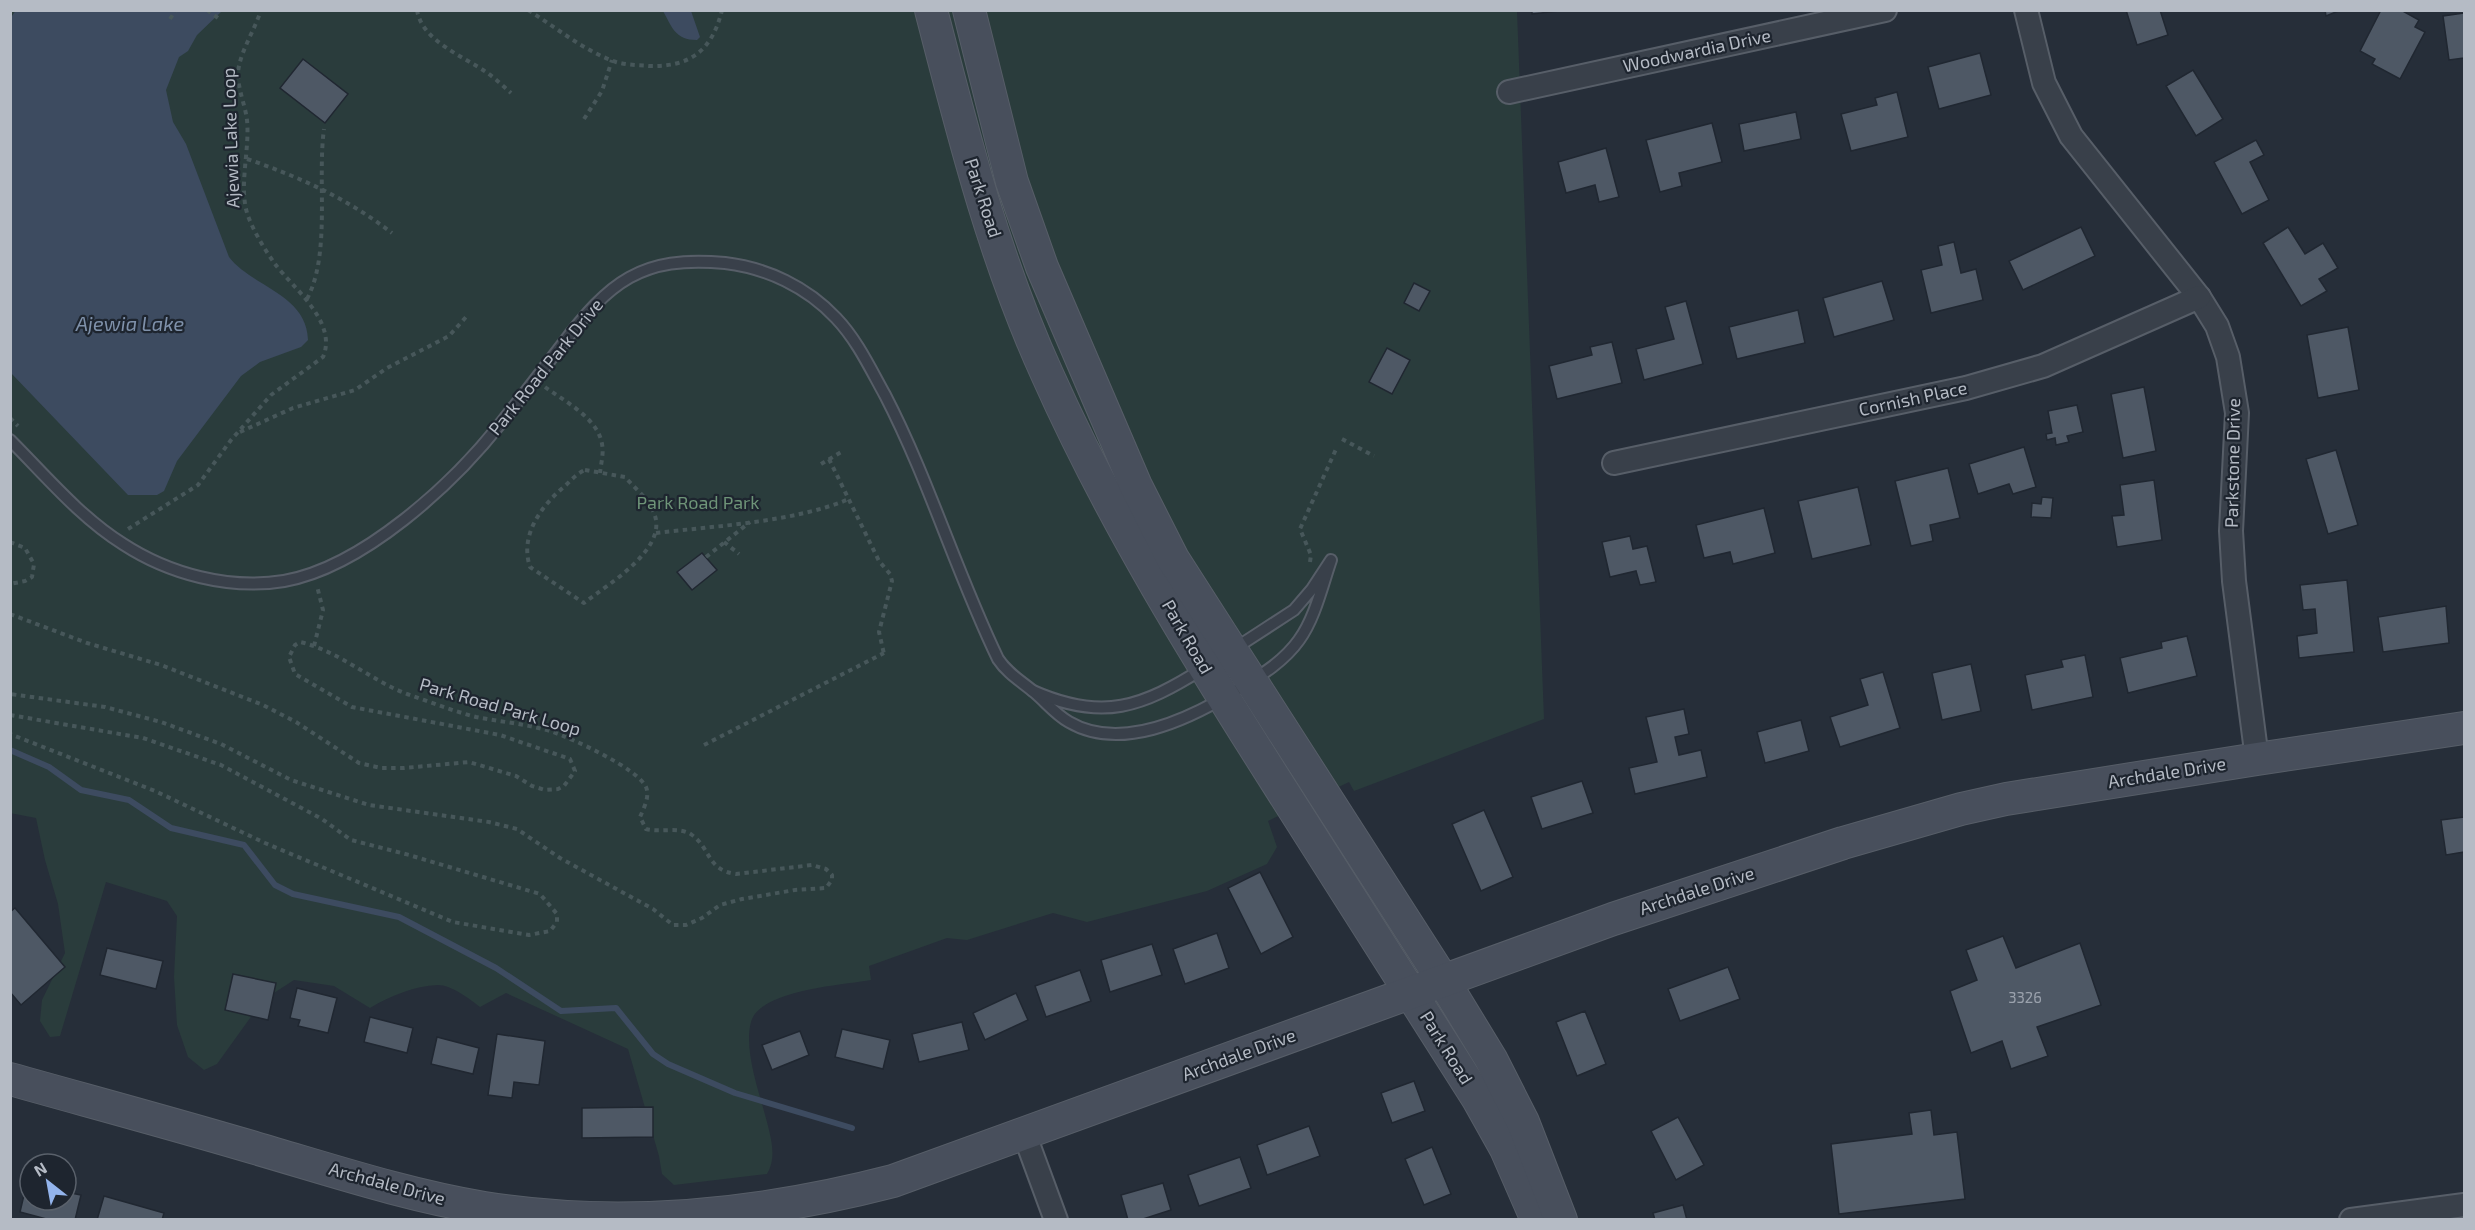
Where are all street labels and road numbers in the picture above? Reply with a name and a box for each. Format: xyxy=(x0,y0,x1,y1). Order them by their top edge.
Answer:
street label: Woodwardia Drive xyxy=(1621,24,1773,76)
street label: Ajewia Lake Loop xyxy=(217,68,243,209)
street label: Park Road xyxy=(961,155,1007,240)
street label: Park Road Park Drive xyxy=(483,294,607,439)
street label: Cornish Place xyxy=(1857,376,1969,420)
street label: Parkstone Drive xyxy=(2220,398,2244,528)
street label: Park Road xyxy=(1158,595,1218,678)
street label: Park Road Park Loop xyxy=(417,672,584,740)
street label: Archdale Drive xyxy=(2106,752,2228,792)
street label: Archdale Drive xyxy=(1637,861,1757,919)
street label: Park Road xyxy=(1416,1007,1478,1088)
street label: Archdale Drive xyxy=(1179,1023,1299,1085)
street label: Archdale Drive xyxy=(327,1157,448,1209)

